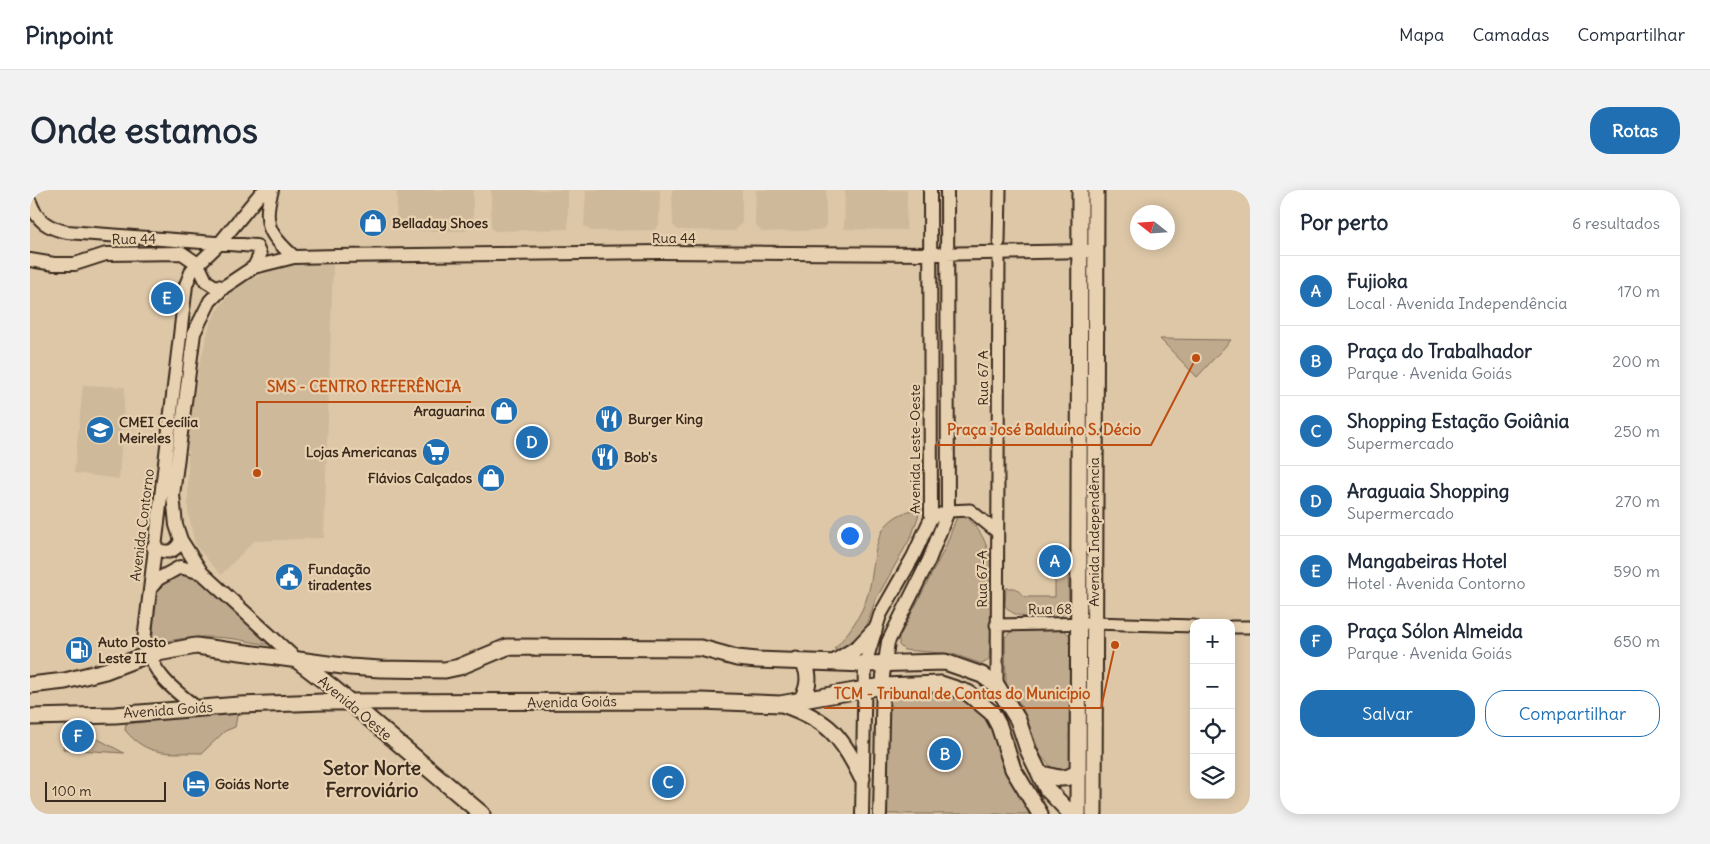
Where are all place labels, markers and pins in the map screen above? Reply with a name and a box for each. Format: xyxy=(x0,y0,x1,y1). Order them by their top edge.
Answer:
shop icon: Belladay Shoes xyxy=(358,208,388,238)
place label: Belladay Shoes xyxy=(392,214,489,232)
pin: E xyxy=(151,279,183,317)
callout: SMS - CENTRO REFERÊNCIA xyxy=(257,372,471,402)
shop icon: Araguarina xyxy=(489,396,519,426)
place label: Araguarina xyxy=(414,402,485,420)
restaurant icon: Burger King xyxy=(594,404,624,434)
place label: Burger King xyxy=(628,410,703,428)
place label: CMEI Cecília Meireles xyxy=(119,413,198,447)
school or university icon: CMEI Cecília Meireles xyxy=(85,415,115,445)
callout: Praça José Balduíno S. Décio xyxy=(936,415,1151,445)
pin: D xyxy=(516,423,548,461)
supermarket icon: Lojas Americanas xyxy=(421,437,451,467)
restaurant icon: Bob's xyxy=(590,442,620,472)
place label: Lojas Americanas xyxy=(306,443,418,461)
place label: Bob's xyxy=(624,448,658,466)
shop icon: Flávios Calçados xyxy=(476,463,506,493)
place label: Flávios Calçados xyxy=(368,469,473,487)
pin: A xyxy=(1039,542,1071,580)
place label: Fundação tiradentes xyxy=(308,560,372,594)
public building icon: Fundação tiradentes xyxy=(274,562,304,592)
place label: Auto Posto Leste II xyxy=(98,633,166,667)
fuel station icon: Auto Posto Leste II xyxy=(64,635,94,665)
callout: TCM - Tribunal de Contas do Município xyxy=(824,678,1101,708)
pin: F xyxy=(62,717,94,755)
pin: B xyxy=(929,735,961,773)
pin: C xyxy=(652,763,684,801)
hotel icon: Goiás Norte xyxy=(181,769,211,799)
place label: Goiás Norte xyxy=(215,775,289,793)

